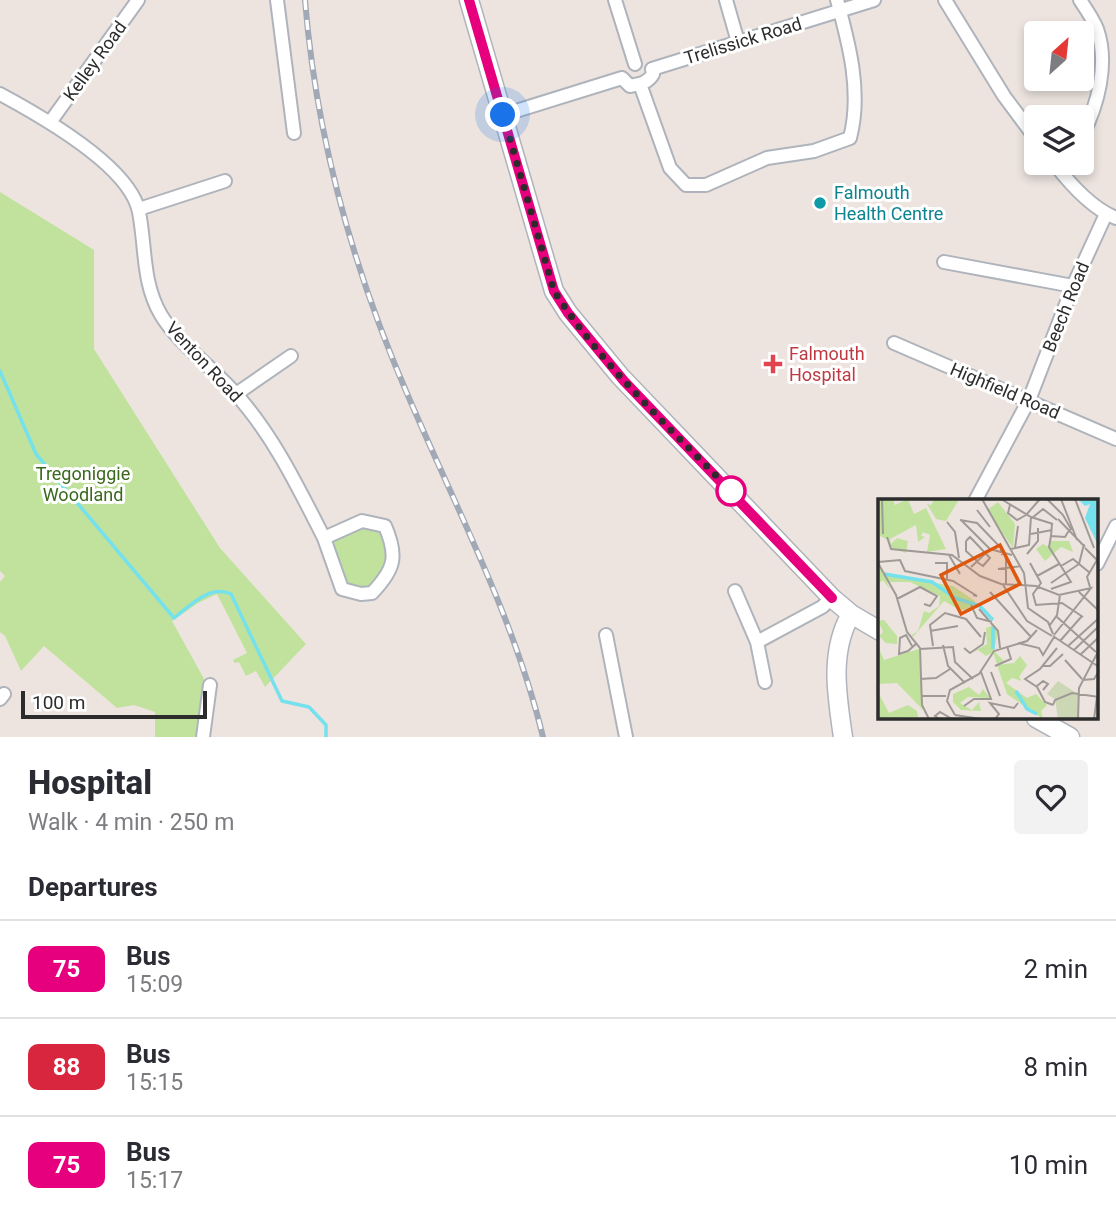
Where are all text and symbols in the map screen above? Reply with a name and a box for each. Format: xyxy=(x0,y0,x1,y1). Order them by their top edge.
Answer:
street label: Trelissick Road xyxy=(682,13,804,68)
street label: Kelley Road xyxy=(59,17,130,105)
north arrow xyxy=(1024,21,1094,91)
map controls xyxy=(1024,21,1094,175)
your location xyxy=(485,97,520,132)
button: layers xyxy=(1024,105,1094,175)
place label: Falmouth Health Centre xyxy=(834,182,943,224)
marker: Falmouth Health Centre xyxy=(812,195,828,211)
street label: Beech Road xyxy=(1038,259,1093,355)
street label: Venton Road xyxy=(162,317,247,406)
place label: Falmouth Hospital xyxy=(789,343,865,385)
marker: Falmouth Hospital xyxy=(763,354,783,374)
street label: Highfield Road xyxy=(947,358,1063,423)
park label: Tregoniggie Woodland xyxy=(36,463,130,505)
unlabelled marker xyxy=(716,476,746,506)
inset map xyxy=(878,499,1098,720)
scale bar xyxy=(21,688,206,720)
text: 100 m xyxy=(32,691,85,714)
button: heart xyxy=(1014,760,1088,834)
text: Hospital xyxy=(28,763,152,802)
text: Walk · 4 min · 250 m xyxy=(28,809,234,836)
text: Departures xyxy=(28,872,158,902)
text: Bus xyxy=(126,941,171,971)
text: 2 min xyxy=(1023,954,1088,984)
text: 75 xyxy=(53,955,80,983)
text: 15:09 xyxy=(126,971,183,998)
text: Bus xyxy=(126,1039,171,1069)
text: 8 min xyxy=(1023,1052,1088,1082)
text: 88 xyxy=(53,1053,80,1081)
text: 15:15 xyxy=(126,1069,183,1096)
text: Bus xyxy=(126,1137,171,1167)
text: 10 min xyxy=(1009,1150,1088,1180)
text: 75 xyxy=(53,1151,80,1179)
text: 15:17 xyxy=(126,1167,183,1194)

